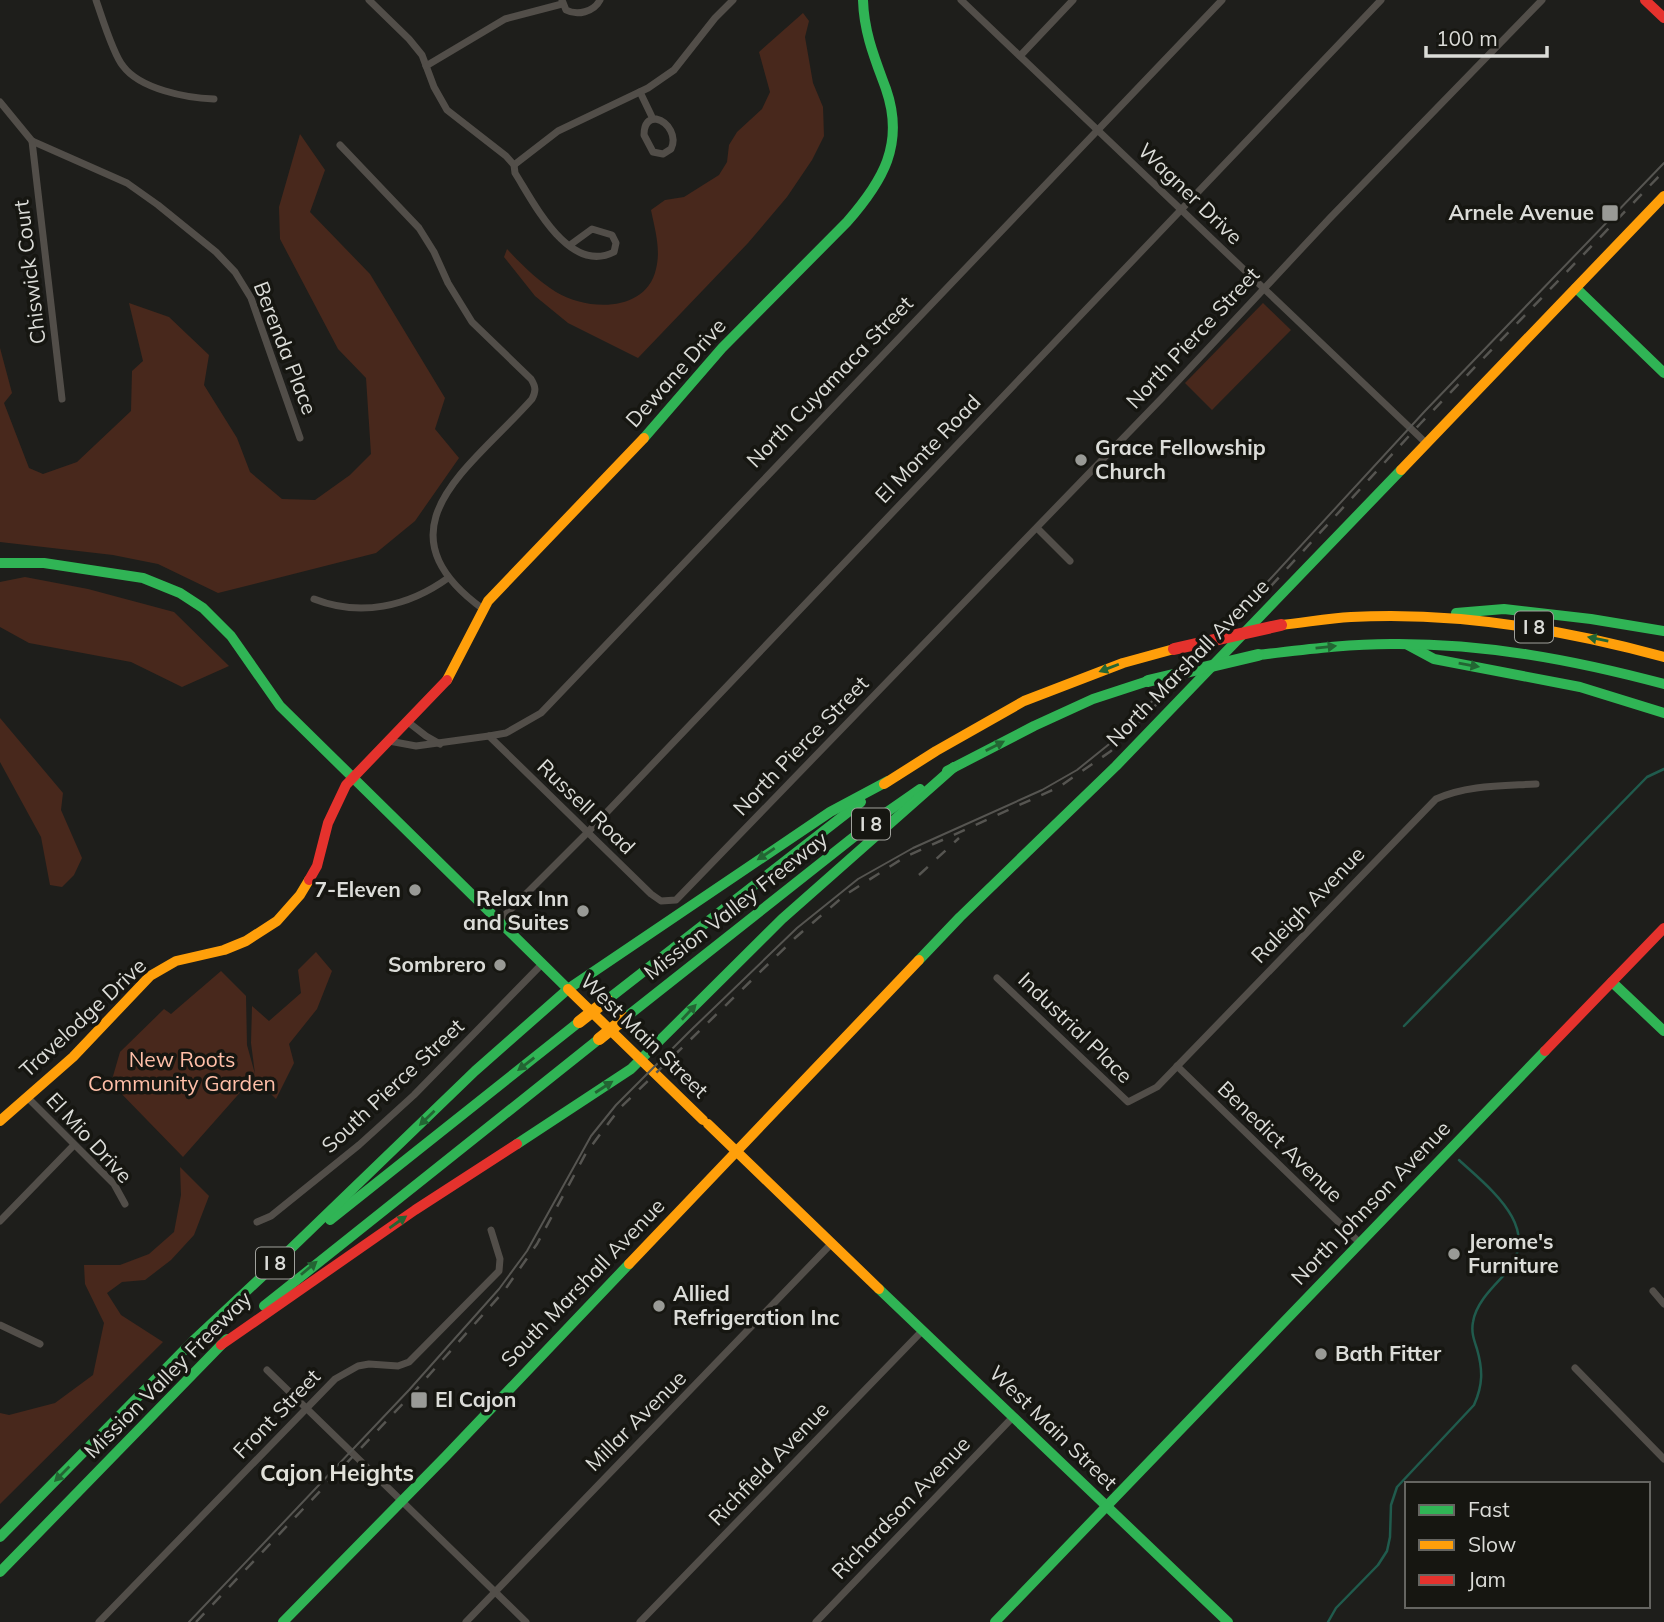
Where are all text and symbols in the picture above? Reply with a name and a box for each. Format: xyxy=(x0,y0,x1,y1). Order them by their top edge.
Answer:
scale bar xyxy=(1426,14,1547,58)
text: 100 m xyxy=(1436,25,1498,51)
street label: Wagner Drive xyxy=(1133,137,1248,250)
street label: Chiswick Court xyxy=(7,199,51,346)
place label: Arnele Avenue xyxy=(1449,199,1594,225)
marker: Arnele Avenue xyxy=(1600,203,1620,223)
street label: North Pierce Street xyxy=(1120,261,1264,413)
street label: Berenda Place xyxy=(249,277,323,418)
street label: North Cuyamaca Street xyxy=(741,290,918,472)
street label: Dewane Drive xyxy=(620,313,731,432)
street label: El Monte Road xyxy=(869,389,986,508)
place label: Grace Fellowship Church xyxy=(1095,434,1266,484)
marker: Grace Fellowship Church xyxy=(1073,452,1089,468)
street label: North Marshall Avenue xyxy=(1100,573,1274,752)
road number: I 8 xyxy=(1515,612,1553,642)
one-way arrow xyxy=(1587,634,1609,645)
one-way arrow xyxy=(1315,642,1337,653)
one-way arrow xyxy=(1458,660,1480,671)
one-way arrow xyxy=(1099,663,1120,674)
street label: North Pierce Street xyxy=(727,670,873,820)
one-way arrow xyxy=(985,740,1005,752)
street label: Russell Road xyxy=(532,753,641,859)
road number: I 8 xyxy=(852,808,890,839)
street label: Mission Valley Freeway xyxy=(638,825,832,985)
street label: Raleigh Avenue xyxy=(1245,841,1369,968)
one-way arrow xyxy=(757,847,776,860)
place label: 7-Eleven xyxy=(315,876,401,902)
marker: 7-Eleven xyxy=(407,882,423,898)
place label: Relax Inn and Suites xyxy=(463,885,569,935)
marker: Relax Inn and Suites xyxy=(575,903,591,919)
place label: Sombrero xyxy=(388,951,486,977)
street label: Travelodge Drive xyxy=(14,952,151,1082)
marker: Sombrero xyxy=(492,957,508,973)
street label: Industrial Place xyxy=(1013,966,1138,1088)
street label: West Main Street xyxy=(575,968,714,1103)
one-way arrow xyxy=(681,1004,697,1021)
street label: South Pierce Street xyxy=(316,1013,469,1158)
park label: New Roots Community Garden xyxy=(88,1046,276,1096)
one-way arrow xyxy=(517,1056,534,1071)
street label: Benedict Avenue xyxy=(1213,1075,1349,1207)
one-way arrow xyxy=(594,1080,614,1093)
street label: El Mio Drive xyxy=(41,1087,138,1188)
one-way arrow xyxy=(418,1110,435,1127)
street label: North Johnson Avenue xyxy=(1285,1115,1455,1290)
street label: South Marshall Avenue xyxy=(495,1193,670,1372)
one-way arrow xyxy=(389,1215,407,1229)
place label: Jerome's Furniture xyxy=(1468,1228,1559,1278)
marker: Jerome's Furniture xyxy=(1446,1246,1462,1262)
road number: I 8 xyxy=(256,1247,294,1278)
one-way arrow xyxy=(300,1260,318,1276)
place label: Allied Refrigeration Inc xyxy=(673,1280,840,1330)
street label: Mission Valley Freeway xyxy=(78,1285,256,1463)
marker: Allied Refrigeration Inc xyxy=(651,1298,667,1314)
place label: Bath Fitter xyxy=(1335,1340,1442,1366)
marker: Bath Fitter xyxy=(1313,1346,1329,1362)
street label: West Main Street xyxy=(984,1360,1123,1495)
street label: Front Street xyxy=(227,1363,325,1463)
street label: Millar Avenue xyxy=(579,1364,691,1476)
place label: El Cajon xyxy=(435,1386,516,1412)
marker: El Cajon xyxy=(409,1390,429,1410)
street label: Richfield Avenue xyxy=(703,1396,834,1531)
street label: Richardson Avenue xyxy=(826,1431,975,1584)
district label: Cajon Heights xyxy=(260,1458,414,1487)
one-way arrow xyxy=(55,1465,71,1482)
legend xyxy=(1405,1482,1650,1608)
text: Fast xyxy=(1468,1496,1510,1522)
text: Slow xyxy=(1468,1531,1516,1557)
text: Jam xyxy=(1468,1566,1506,1592)

